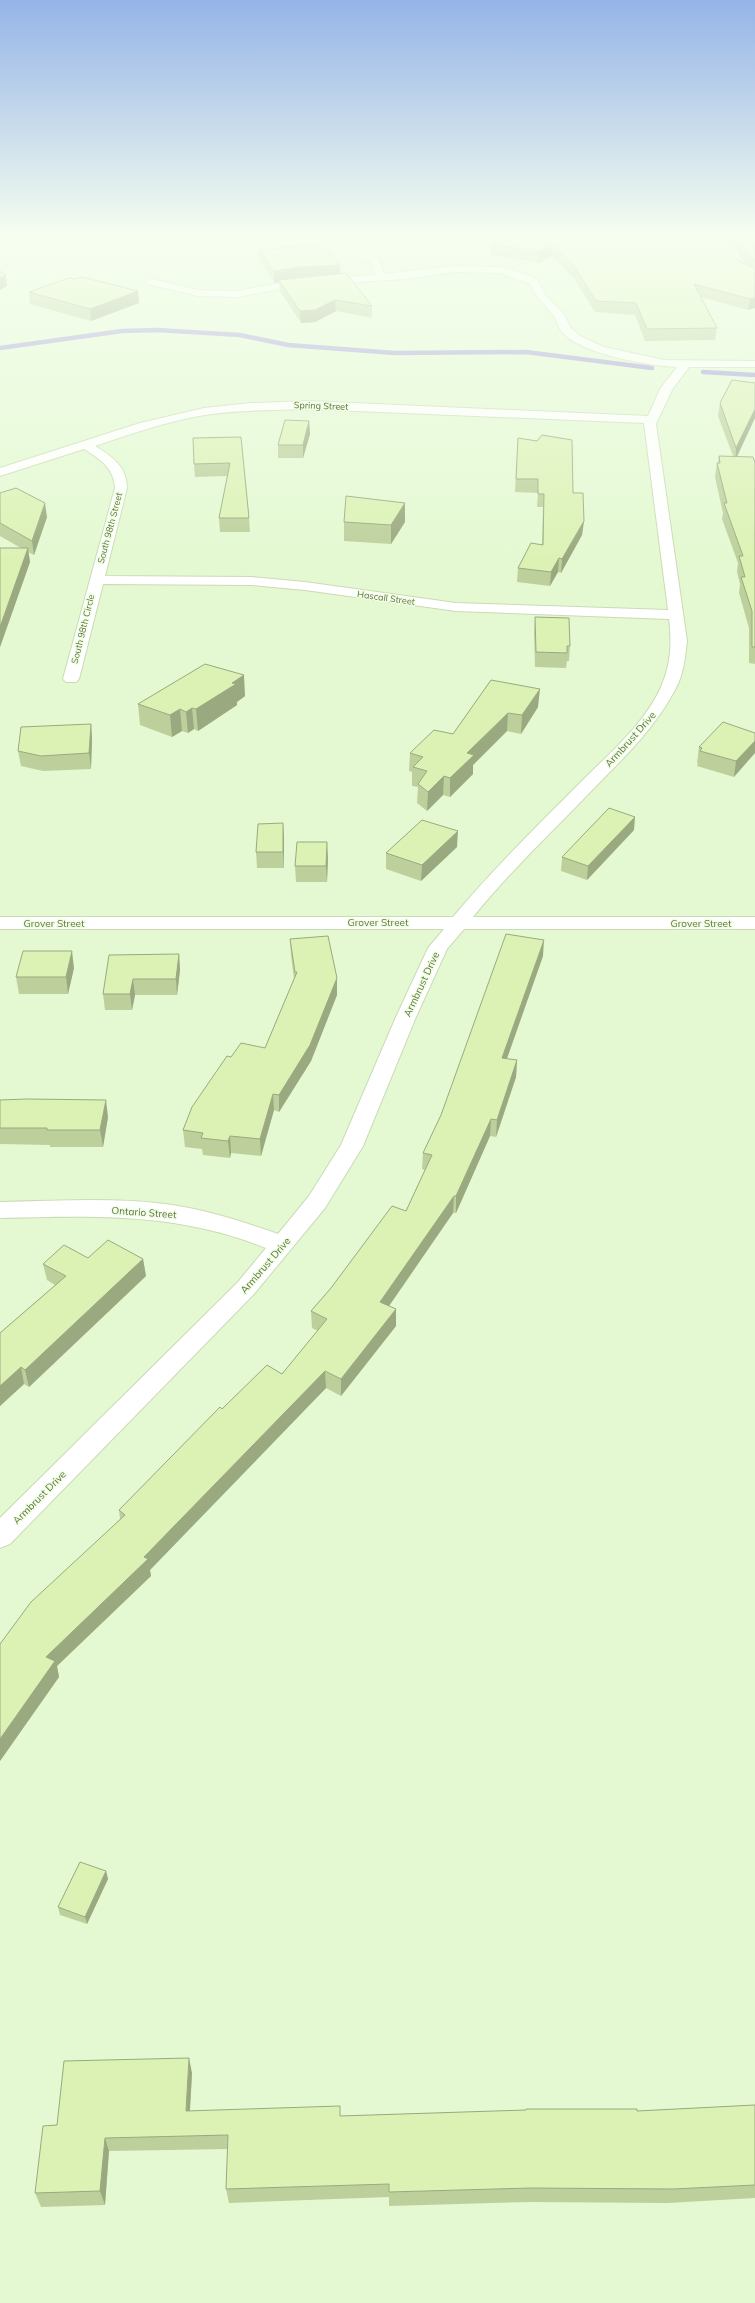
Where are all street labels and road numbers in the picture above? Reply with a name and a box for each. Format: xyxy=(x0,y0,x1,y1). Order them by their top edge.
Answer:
street label: Spring Street xyxy=(294,399,348,412)
street label: South 98th Street xyxy=(95,491,124,565)
street label: Hascall Street xyxy=(357,588,416,607)
street label: South 98th Circle xyxy=(69,593,96,665)
street label: Armbrust Drive xyxy=(602,709,659,770)
street label: Grover Street xyxy=(347,916,409,929)
street label: Grover Street xyxy=(23,917,85,930)
street label: Grover Street xyxy=(670,917,732,930)
street label: Armbrust Drive xyxy=(401,950,442,1019)
street label: Ontario Street xyxy=(111,1204,177,1221)
street label: Armbrust Drive xyxy=(237,1235,293,1296)
street label: Armbrust Drive xyxy=(10,1468,69,1527)

